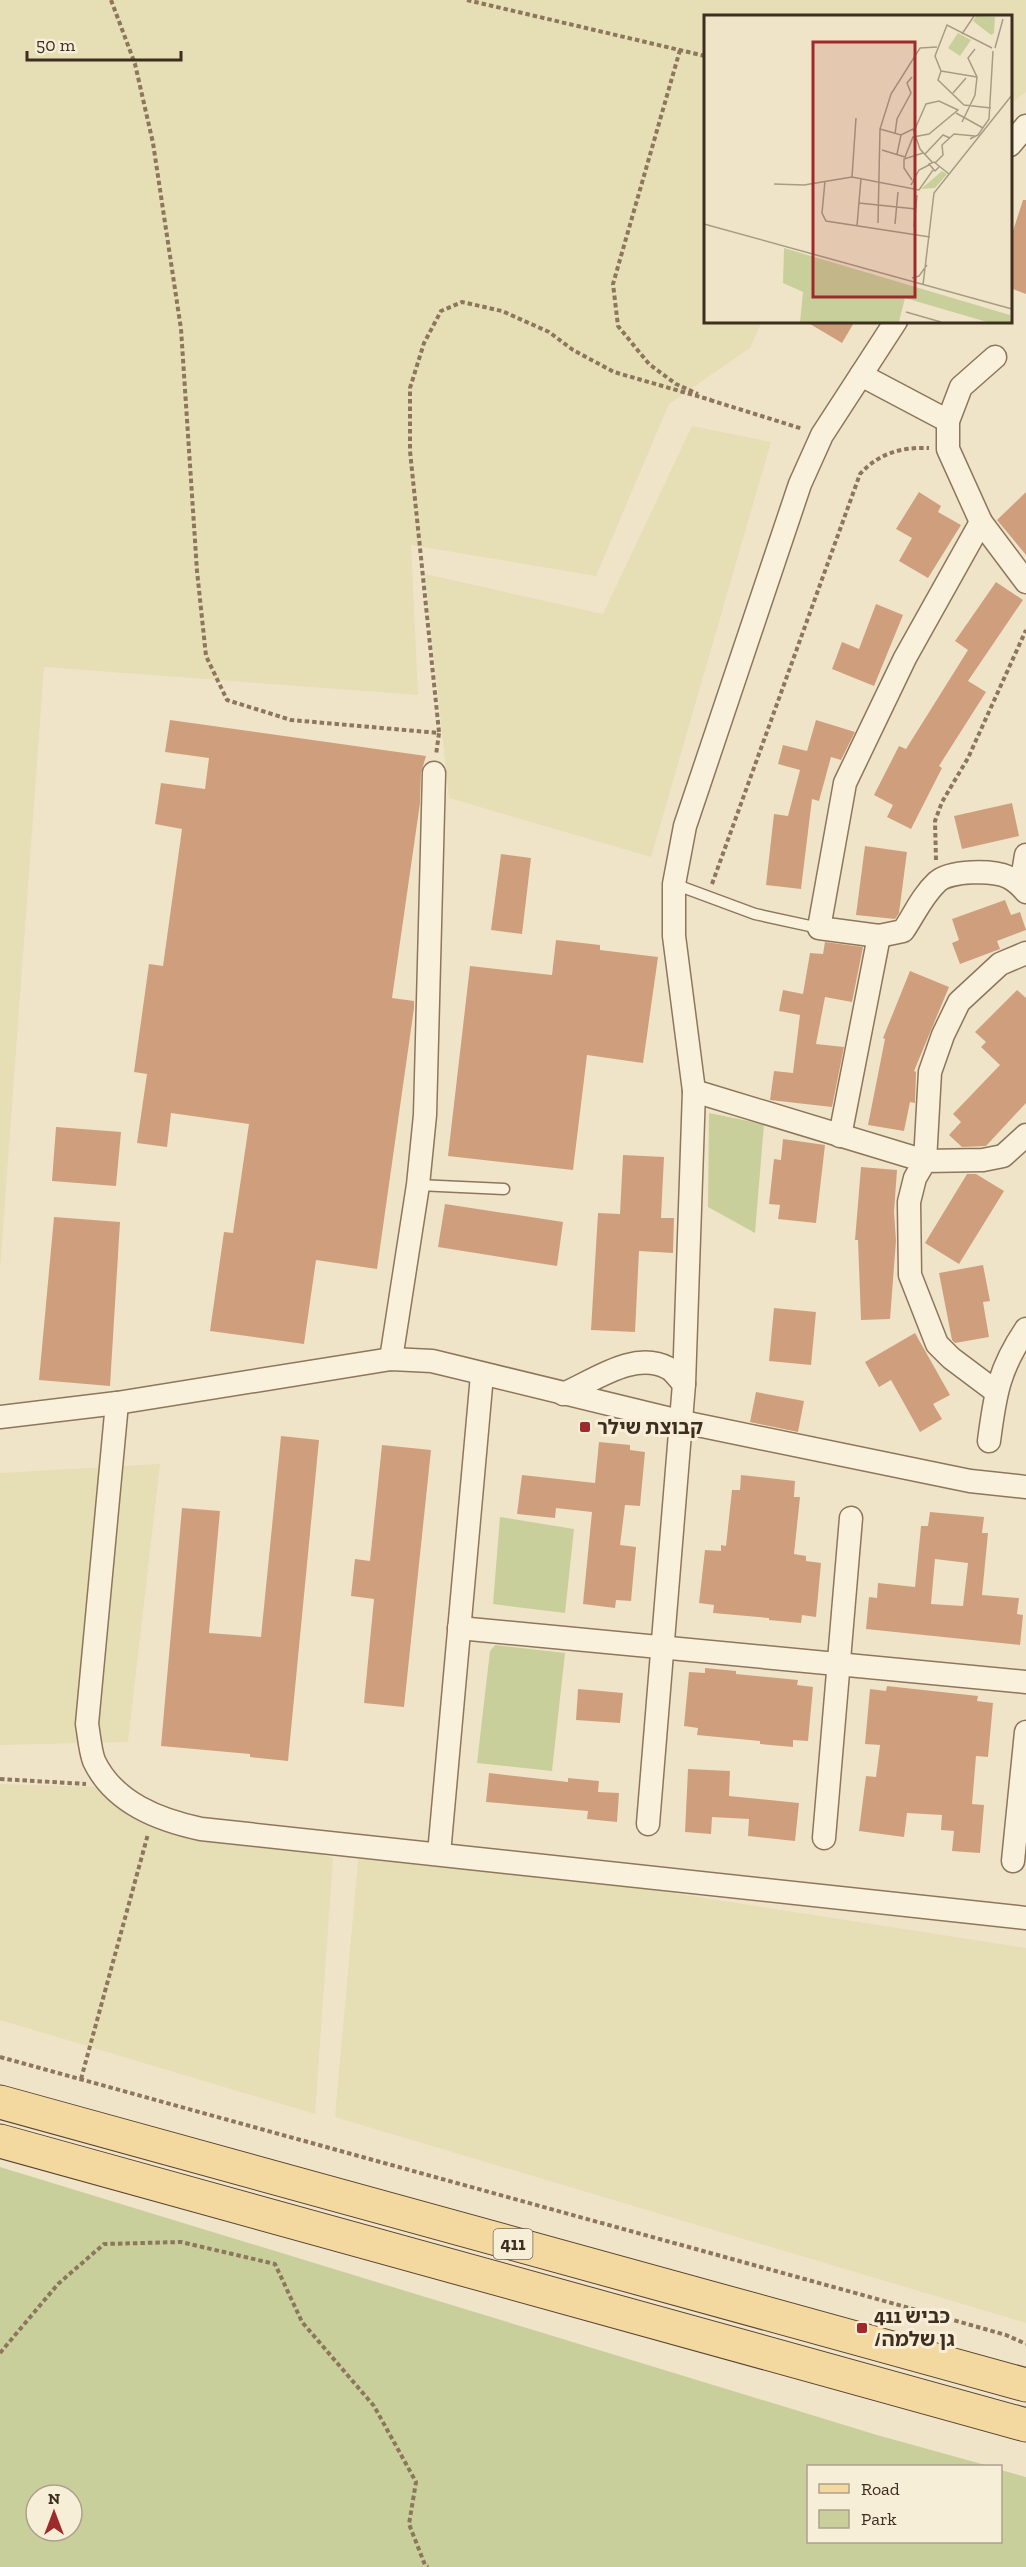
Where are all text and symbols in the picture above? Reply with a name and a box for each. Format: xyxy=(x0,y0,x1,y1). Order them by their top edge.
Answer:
inset map xyxy=(704,15,1011,322)
scale bar xyxy=(27,24,182,62)
text: 50 m xyxy=(36,34,76,56)
place label: קבוצת שילר xyxy=(597,1415,703,1439)
marker: קבוצת שילר xyxy=(578,1420,592,1434)
road number: 411 xyxy=(494,2229,532,2259)
place label: כביש 411 /גן שלמה xyxy=(874,2304,955,2351)
marker: כביש 411 /גן שלמה xyxy=(855,2321,869,2335)
legend xyxy=(807,2465,1002,2543)
text: Road xyxy=(861,2478,900,2500)
north arrow xyxy=(24,2483,84,2543)
text: N xyxy=(48,2489,60,2508)
text: Park xyxy=(861,2508,897,2530)

